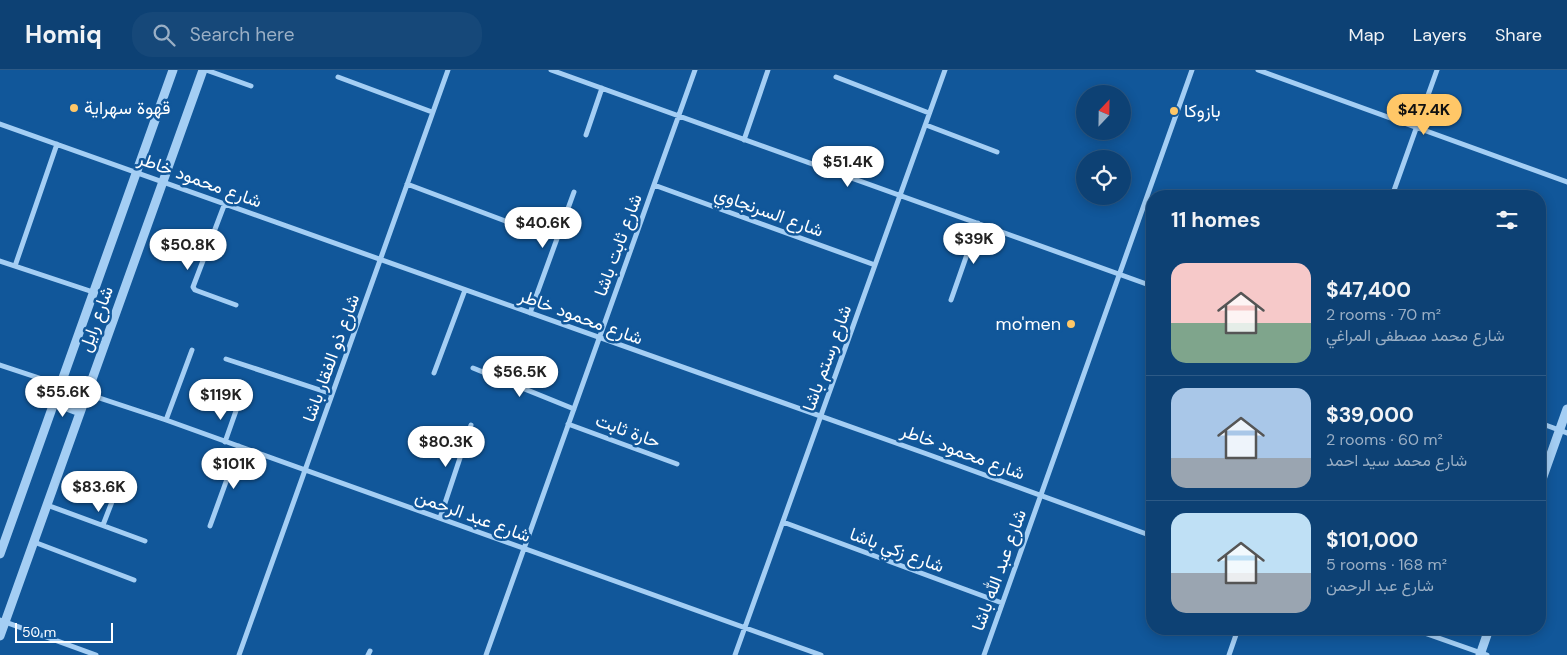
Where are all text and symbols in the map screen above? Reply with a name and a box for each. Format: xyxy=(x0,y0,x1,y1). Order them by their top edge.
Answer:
search box xyxy=(132,12,482,57)
text: Homiq xyxy=(25,19,102,50)
icon: search xyxy=(150,21,178,49)
text: Search here xyxy=(190,22,295,47)
text: Map xyxy=(1349,23,1385,47)
text: Layers xyxy=(1413,23,1467,47)
text: Share xyxy=(1495,23,1542,47)
north arrow xyxy=(1076,85,1131,140)
map controls xyxy=(1076,85,1131,205)
pin: $47.4K xyxy=(1383,93,1465,136)
place label: قهوة سهراية xyxy=(84,96,170,120)
place label: بازوكا xyxy=(1184,99,1221,123)
text: $47.4K xyxy=(1398,99,1450,120)
marker: قهوة سهراية xyxy=(68,102,80,114)
marker: بازوكا xyxy=(1168,105,1180,117)
street label: شارع محمود خاطر xyxy=(134,146,265,214)
pin: $51.4K xyxy=(807,146,889,188)
button: locate xyxy=(1076,150,1131,205)
text: $51.4K xyxy=(823,151,873,172)
street label: شارع السرنجاوي xyxy=(710,181,827,246)
street label: شارع ثابت باشا xyxy=(588,190,648,300)
pin: $40.6K xyxy=(502,206,584,249)
text: 11 homes xyxy=(1171,206,1261,234)
icon: filters xyxy=(1493,206,1521,234)
text: $40.6K xyxy=(516,212,570,233)
pin: $39K xyxy=(944,222,1004,265)
pin: $50.8K xyxy=(147,228,229,271)
text: $39K xyxy=(954,228,994,249)
text: $50.8K xyxy=(161,234,215,255)
text: $47,400 xyxy=(1326,276,1411,304)
street label: شارع رايل xyxy=(73,283,119,355)
street label: شارع محمود خاطر xyxy=(515,283,646,351)
icon: home xyxy=(1211,283,1271,343)
street label: شارع ذو الفقار باشا xyxy=(297,291,365,425)
street label: شارع رستم باشا xyxy=(797,302,857,414)
text: 2 rooms · 70 m² xyxy=(1326,304,1441,325)
place label: mo'men xyxy=(996,312,1061,336)
marker: mo'men xyxy=(1065,318,1077,330)
text: شارع محمد مصطفى المراغي xyxy=(1326,325,1505,346)
pin: $56.5K xyxy=(479,356,561,398)
text: $56.5K xyxy=(493,361,547,382)
pin: $55.6K xyxy=(22,376,104,418)
pin: $119K xyxy=(186,378,256,421)
text: $55.6K xyxy=(36,381,90,402)
text: $119K xyxy=(200,384,242,405)
text: $39,000 xyxy=(1326,401,1414,429)
street label: حارة ثابت xyxy=(592,408,664,454)
icon: home xyxy=(1211,408,1271,468)
street label: شارع محمود خاطر xyxy=(897,418,1028,486)
pin: $80.3K xyxy=(405,426,487,468)
text: 2 rooms · 60 m² xyxy=(1326,429,1443,450)
text: $80.3K xyxy=(419,431,473,452)
pin: $101K xyxy=(199,448,269,490)
text: شارع محمد سيد احمد xyxy=(1326,450,1467,471)
text: $101K xyxy=(212,453,256,474)
pin: $83.6K xyxy=(58,470,140,513)
text: $83.6K xyxy=(72,476,126,497)
street label: شارع عبد الرحمن xyxy=(412,484,534,548)
street label: شارع عبد الله باشا xyxy=(966,506,1032,634)
street label: شارع زكي باشا xyxy=(845,522,948,581)
text: $101,000 xyxy=(1326,526,1418,554)
icon: home xyxy=(1211,533,1271,593)
text: 5 rooms · 168 m² xyxy=(1326,554,1447,575)
text: شارع عبد الرحمن xyxy=(1326,575,1434,596)
scale bar xyxy=(15,620,112,643)
text: 50 m xyxy=(22,623,56,641)

